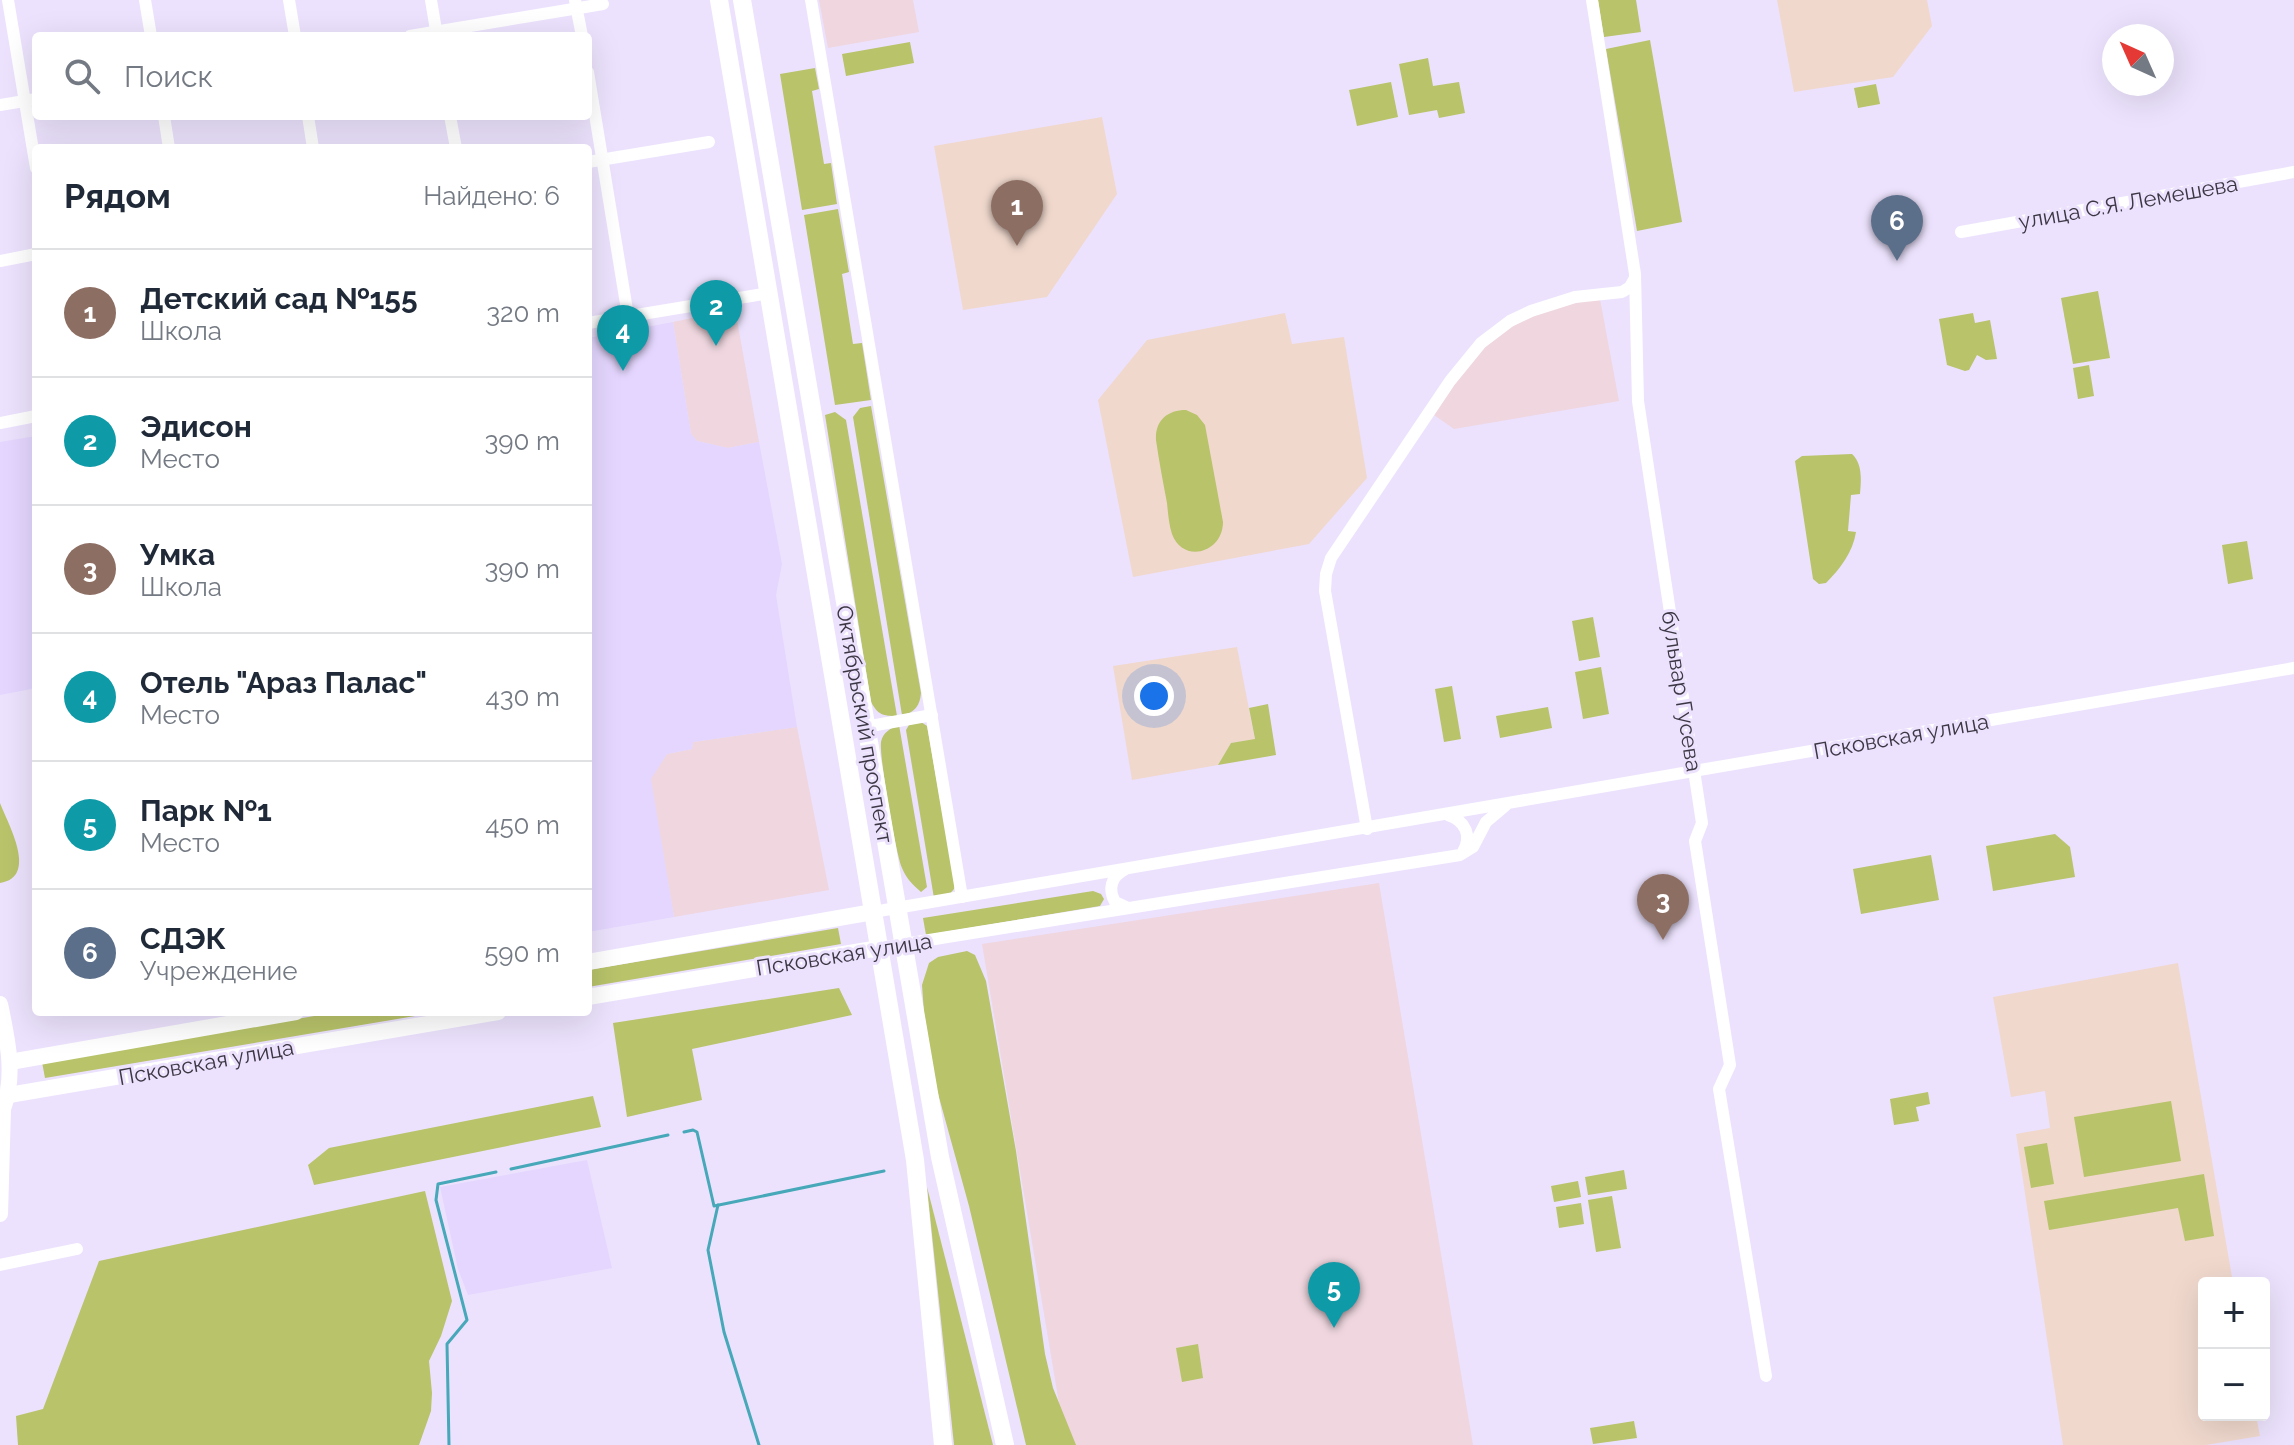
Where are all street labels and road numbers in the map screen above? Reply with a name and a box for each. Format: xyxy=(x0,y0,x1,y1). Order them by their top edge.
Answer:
street label: улица С.Я. Лемешева xyxy=(2016,170,2240,234)
street label: Октябрьский проспект xyxy=(831,603,899,845)
street label: бульвар Гусева xyxy=(1656,609,1708,773)
street label: Псковская улица xyxy=(1811,708,1991,764)
street label: Псковская улица xyxy=(754,927,934,981)
street label: Псковская улица xyxy=(116,1034,296,1090)

